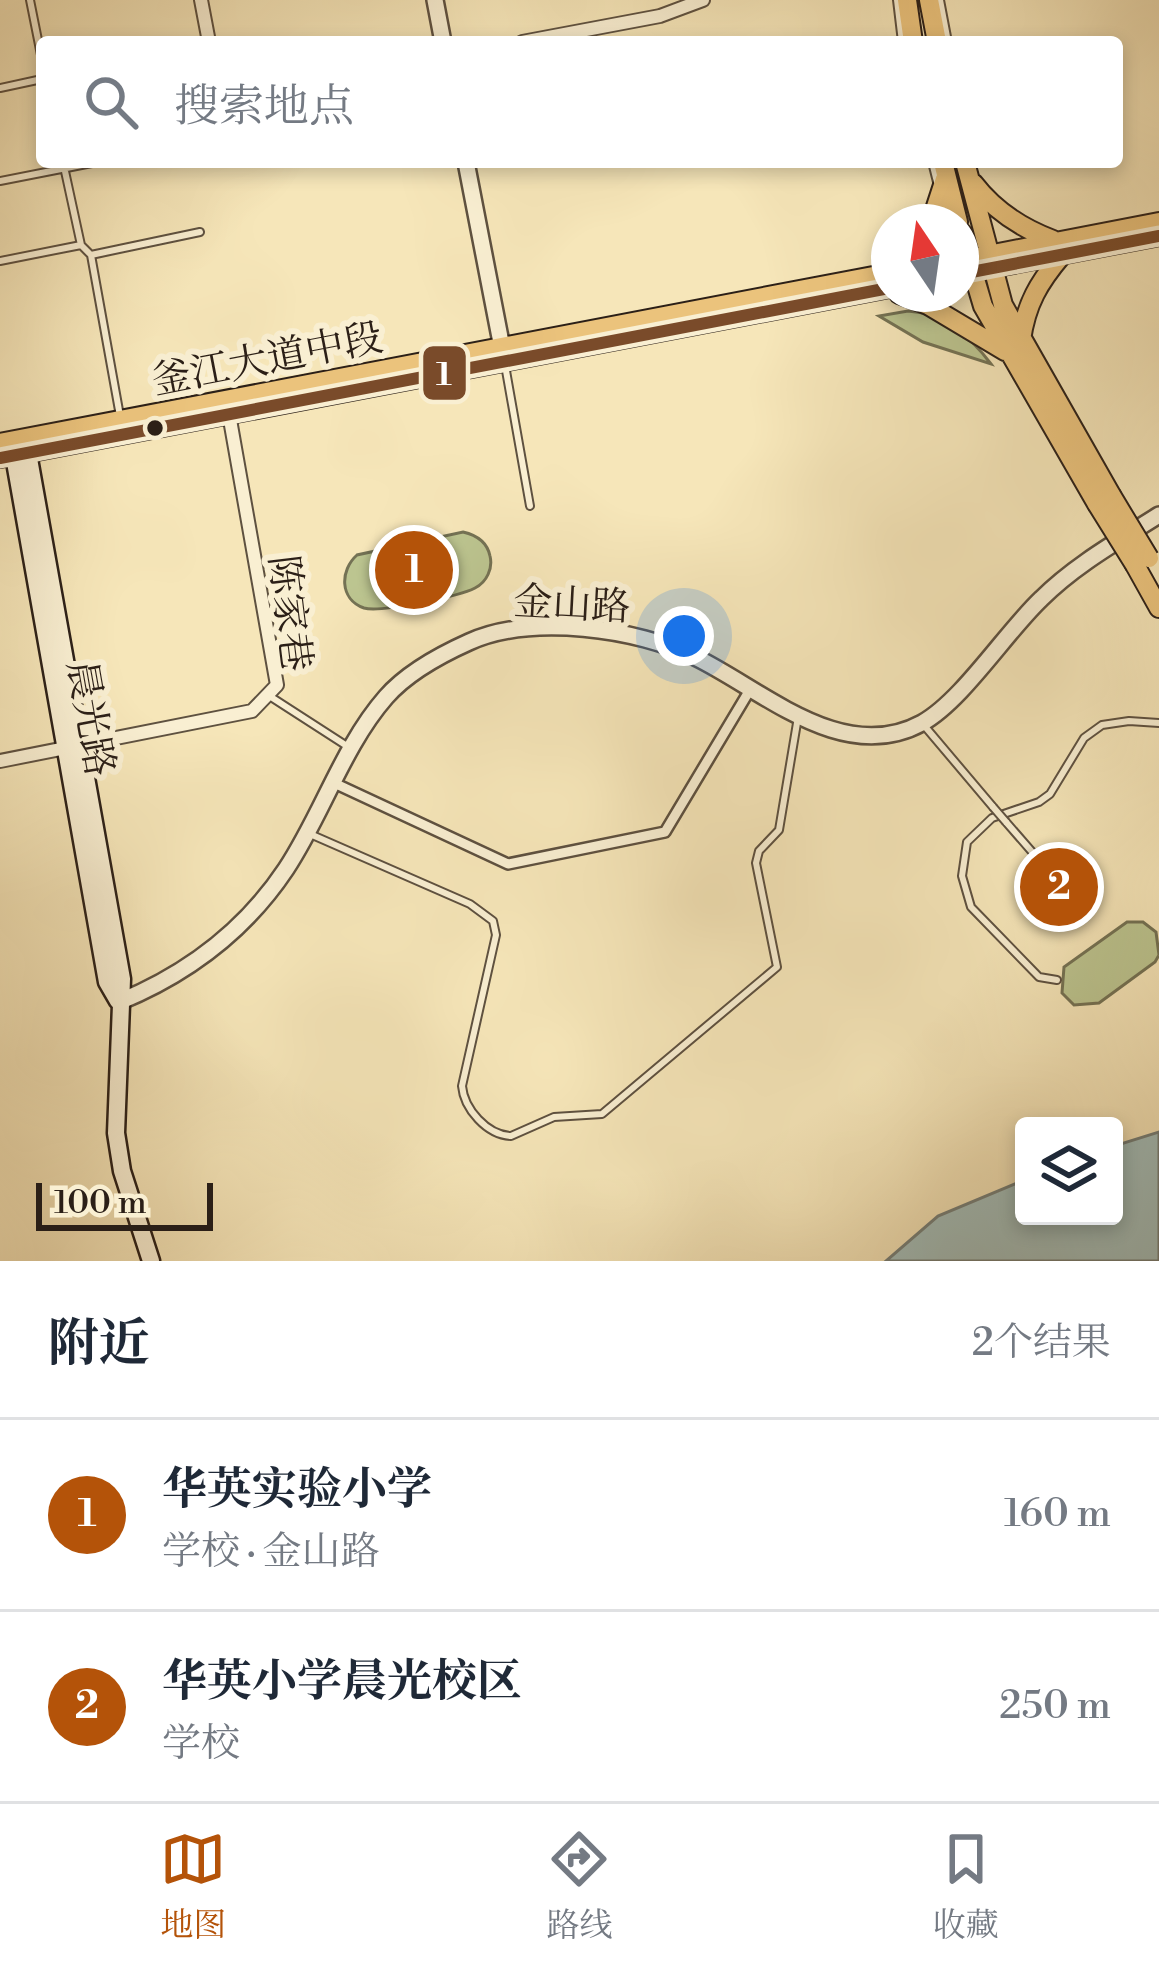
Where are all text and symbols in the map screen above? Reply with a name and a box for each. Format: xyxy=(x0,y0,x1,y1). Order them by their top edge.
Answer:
search box xyxy=(36,36,1123,168)
icon: search xyxy=(78,69,144,135)
text: 搜索地点 xyxy=(174,79,354,136)
north arrow xyxy=(871,204,979,312)
street label: 釜江大道中段 xyxy=(148,314,387,407)
line badge: 1 xyxy=(421,344,468,402)
text: 1 xyxy=(436,355,452,396)
unlabelled marker xyxy=(144,417,166,439)
pin: 1 xyxy=(375,525,453,615)
street label: 陈家巷 xyxy=(257,552,320,674)
street label: 金山路 xyxy=(512,578,632,633)
your location xyxy=(654,606,714,666)
street label: 晨光路 xyxy=(55,657,124,780)
pin: 2 xyxy=(1020,842,1098,932)
map controls xyxy=(1015,1117,1123,1225)
button: layers xyxy=(1015,1117,1123,1225)
scale bar xyxy=(36,1177,213,1230)
text: 100 m xyxy=(54,1183,147,1224)
text: 附近 xyxy=(48,1313,150,1377)
text: 2个结果 xyxy=(972,1319,1111,1368)
text: 华英实验小学 xyxy=(162,1462,432,1519)
text: 1 xyxy=(78,1490,96,1539)
text: 160 m xyxy=(1004,1490,1111,1539)
text: 学校 · 金山路 xyxy=(162,1528,380,1577)
text: 华英小学晨光校区 xyxy=(162,1654,522,1711)
text: 2 xyxy=(75,1682,99,1731)
text: 250 m xyxy=(999,1682,1111,1731)
text: 学校 xyxy=(162,1720,240,1769)
tab: 地图 xyxy=(160,1826,226,1947)
tab: 路线 xyxy=(546,1826,612,1947)
tab: 收藏 xyxy=(933,1826,999,1947)

